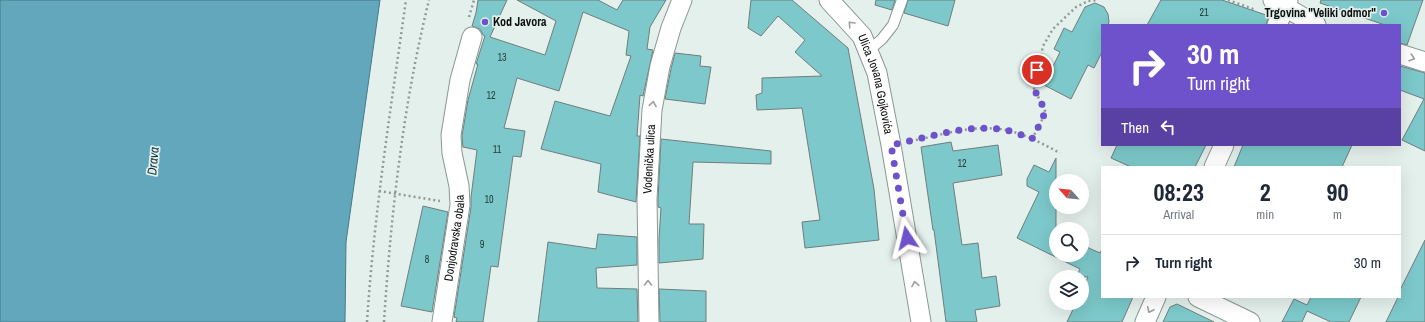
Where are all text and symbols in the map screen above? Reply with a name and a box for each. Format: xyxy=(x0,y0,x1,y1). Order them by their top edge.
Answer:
place label: Trgovina "Veliki odmor" xyxy=(1265,5,1376,21)
house number: 21 xyxy=(1199,6,1209,19)
marker: Trgovina "Veliki odmor" xyxy=(1379,8,1389,18)
place label: Kod Javora xyxy=(493,14,547,30)
marker: Kod Javora xyxy=(480,17,490,27)
one-way arrow xyxy=(848,21,856,29)
street label: Ulica Jovana Gojkovića xyxy=(854,32,897,136)
text: 30 m xyxy=(1187,35,1239,73)
icon: right xyxy=(1121,40,1173,92)
house number: 13 xyxy=(497,51,507,64)
pin xyxy=(1020,53,1054,87)
one-way arrow xyxy=(1409,53,1416,62)
icon: arrive xyxy=(1026,59,1048,81)
text: Turn right xyxy=(1187,71,1250,96)
house number: 12 xyxy=(486,89,496,102)
one-way arrow xyxy=(648,101,657,107)
icon: left xyxy=(1157,116,1179,138)
text: Then xyxy=(1121,117,1149,138)
street label: Vodenička ulica xyxy=(639,123,659,194)
house number: 11 xyxy=(493,143,502,156)
water label: Drava xyxy=(143,146,163,176)
house number: 12 xyxy=(957,157,967,170)
north arrow xyxy=(1049,174,1089,214)
map controls xyxy=(1049,174,1089,310)
text: 08:23 xyxy=(1154,176,1204,208)
text: 2 xyxy=(1260,176,1271,208)
text: 90 xyxy=(1327,176,1349,208)
house number: 10 xyxy=(484,193,494,206)
street label: Donjodravska obala xyxy=(440,194,468,282)
text: Arrival xyxy=(1163,206,1194,223)
text: min xyxy=(1256,206,1274,223)
text: m xyxy=(1333,206,1342,223)
position arrow xyxy=(886,217,928,259)
button: search xyxy=(1049,222,1089,262)
house number: 9 xyxy=(480,238,485,251)
icon: right xyxy=(1121,252,1143,274)
text: Turn right xyxy=(1155,252,1212,273)
text: 30 m xyxy=(1354,252,1381,273)
house number: 8 xyxy=(425,253,430,266)
button: layers xyxy=(1049,270,1089,310)
one-way arrow xyxy=(644,280,652,286)
one-way arrow xyxy=(911,280,919,287)
one-way arrow xyxy=(1147,305,1155,313)

